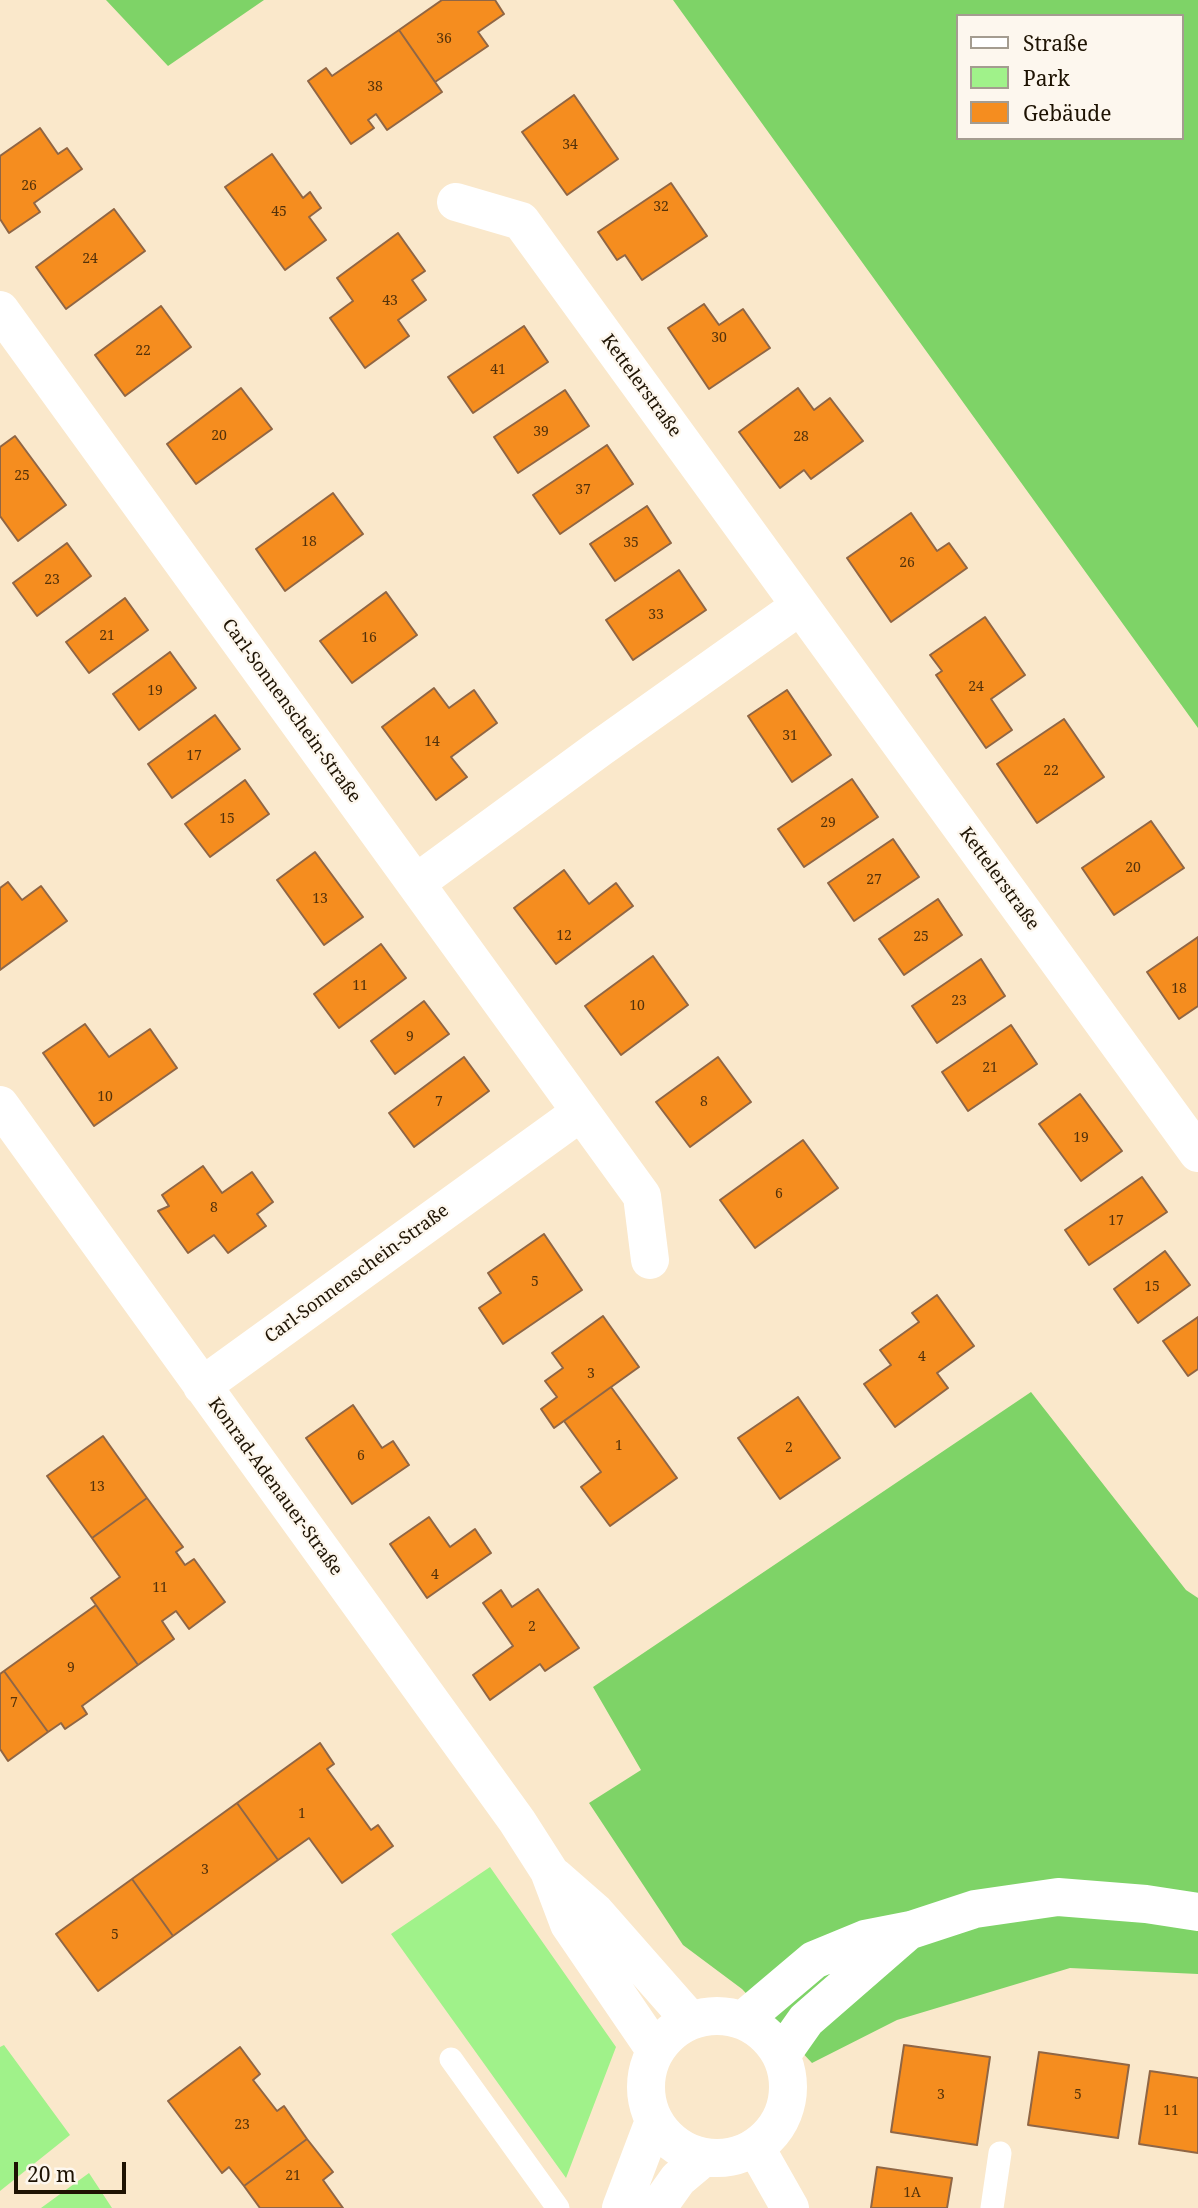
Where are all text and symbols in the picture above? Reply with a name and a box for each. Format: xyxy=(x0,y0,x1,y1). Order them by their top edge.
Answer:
legend xyxy=(956,14,1184,140)
text: Straße xyxy=(1023,29,1088,57)
house number: 36 xyxy=(436,31,452,47)
text: Park xyxy=(1023,64,1070,92)
house number: 38 xyxy=(367,79,383,95)
text: Gebäude xyxy=(1023,99,1111,127)
house number: 34 xyxy=(562,137,578,153)
house number: 26 xyxy=(21,178,37,194)
house number: 32 xyxy=(653,199,669,215)
house number: 45 xyxy=(271,204,287,220)
house number: 24 xyxy=(82,251,98,267)
house number: 43 xyxy=(382,293,398,309)
street label: Kettelerstraße xyxy=(596,330,686,442)
house number: 30 xyxy=(711,330,727,346)
house number: 22 xyxy=(135,343,151,359)
house number: 41 xyxy=(490,362,506,378)
house number: 39 xyxy=(533,424,549,440)
house number: 20 xyxy=(211,428,227,444)
house number: 28 xyxy=(793,429,809,445)
house number: 25 xyxy=(14,468,30,484)
house number: 37 xyxy=(575,482,591,498)
house number: 18 xyxy=(301,534,317,550)
house number: 35 xyxy=(623,535,639,551)
house number: 26 xyxy=(899,555,915,571)
house number: 23 xyxy=(44,572,60,588)
house number: 33 xyxy=(648,607,664,623)
street label: Carl-Sonnenschein-Straße xyxy=(217,615,365,807)
house number: 21 xyxy=(99,628,115,644)
house number: 16 xyxy=(361,630,377,646)
house number: 24 xyxy=(968,679,984,695)
house number: 19 xyxy=(147,683,163,699)
house number: 31 xyxy=(782,728,798,744)
house number: 14 xyxy=(424,734,440,750)
house number: 17 xyxy=(186,748,202,764)
house number: 22 xyxy=(1043,763,1059,779)
house number: 15 xyxy=(219,811,235,827)
house number: 29 xyxy=(820,815,836,831)
street label: Kettelerstraße xyxy=(954,823,1044,935)
house number: 20 xyxy=(1125,860,1141,876)
house number: 27 xyxy=(866,872,882,888)
house number: 13 xyxy=(312,891,328,907)
house number: 12 xyxy=(556,928,572,944)
house number: 25 xyxy=(913,929,929,945)
house number: 11 xyxy=(352,978,368,994)
house number: 18 xyxy=(1171,981,1187,997)
house number: 23 xyxy=(951,993,967,1009)
house number: 10 xyxy=(629,998,645,1014)
house number: 9 xyxy=(406,1029,414,1045)
house number: 21 xyxy=(982,1060,998,1076)
house number: 10 xyxy=(97,1089,113,1105)
house number: 7 xyxy=(435,1094,443,1110)
house number: 8 xyxy=(700,1094,708,1110)
house number: 19 xyxy=(1073,1130,1089,1146)
house number: 6 xyxy=(775,1186,783,1202)
house number: 8 xyxy=(210,1200,218,1216)
street label: Carl-Sonnenschein-Straße xyxy=(261,1200,453,1348)
house number: 17 xyxy=(1108,1213,1124,1229)
house number: 5 xyxy=(531,1274,539,1290)
house number: 15 xyxy=(1144,1279,1160,1295)
house number: 4 xyxy=(918,1349,926,1365)
house number: 3 xyxy=(587,1366,595,1382)
street label: Konrad-Adenauer-Straße xyxy=(203,1394,347,1580)
house number: 1 xyxy=(615,1438,623,1454)
house number: 2 xyxy=(785,1440,793,1456)
house number: 6 xyxy=(357,1448,365,1464)
house number: 13 xyxy=(89,1479,105,1495)
house number: 4 xyxy=(431,1567,439,1583)
house number: 11 xyxy=(152,1580,168,1596)
house number: 2 xyxy=(528,1619,536,1635)
house number: 9 xyxy=(67,1660,75,1676)
house number: 7 xyxy=(10,1695,18,1711)
house number: 1 xyxy=(298,1806,306,1822)
house number: 3 xyxy=(201,1862,209,1878)
house number: 5 xyxy=(111,1927,119,1943)
house number: 3 xyxy=(937,2087,945,2103)
house number: 5 xyxy=(1074,2087,1082,2103)
house number: 11 xyxy=(1163,2103,1179,2119)
house number: 23 xyxy=(234,2117,250,2133)
scale bar xyxy=(18,2148,130,2192)
text: 20 m xyxy=(27,2160,76,2188)
house number: 21 xyxy=(285,2168,301,2184)
house number: 1A xyxy=(903,2185,921,2201)

